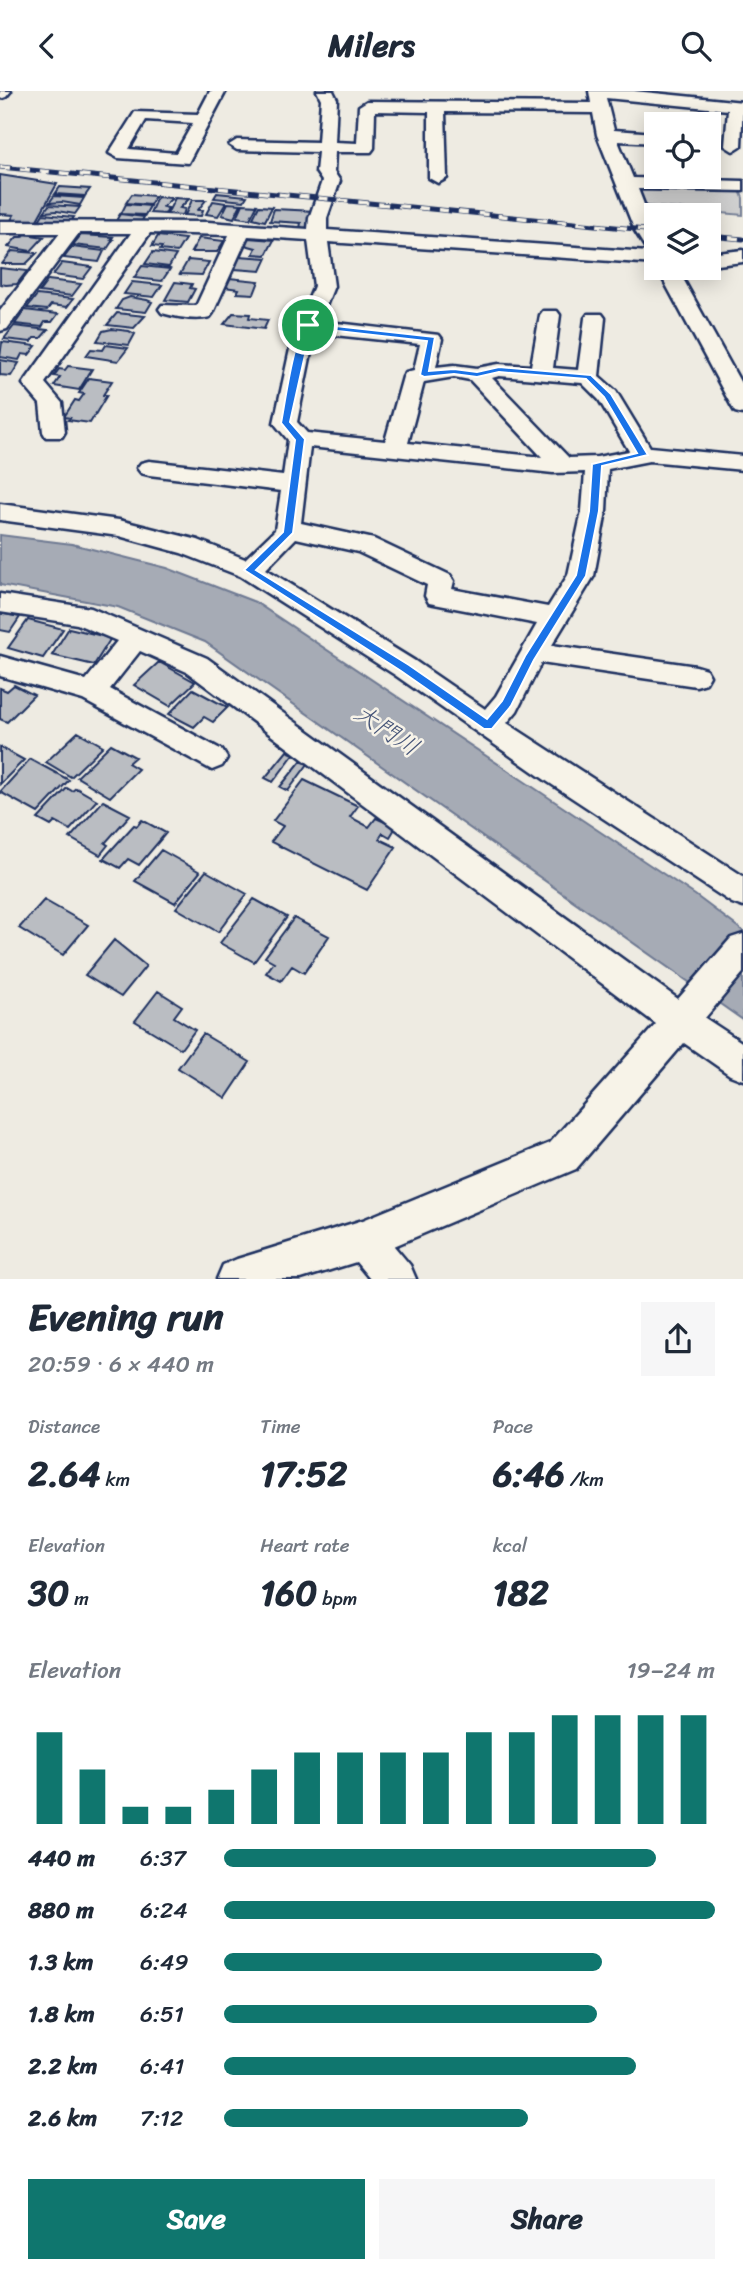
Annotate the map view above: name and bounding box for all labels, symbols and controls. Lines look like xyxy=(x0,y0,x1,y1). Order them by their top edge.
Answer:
text: Milers xyxy=(328,17,415,74)
icon: back xyxy=(28,27,66,65)
icon: search xyxy=(677,27,715,65)
map controls xyxy=(644,112,721,280)
button: locate xyxy=(644,112,721,189)
button: layers xyxy=(644,203,721,280)
pin xyxy=(278,295,338,355)
icon: arrive xyxy=(289,306,327,344)
water label: 大門川 xyxy=(345,692,429,768)
text: Evening run xyxy=(28,1284,224,1351)
button: share xyxy=(641,1302,715,1376)
text: 20:59 · 6 × 440 m xyxy=(28,1344,214,1385)
text: Distance xyxy=(28,1410,100,1443)
text: Time xyxy=(260,1410,301,1443)
text: Pace xyxy=(493,1410,533,1443)
text: 2.64 xyxy=(28,1443,101,1505)
text: 17:52 xyxy=(260,1443,347,1505)
text: 6:46 xyxy=(493,1443,565,1505)
text: km xyxy=(101,1463,130,1496)
text: /km xyxy=(565,1463,604,1496)
text: Elevation xyxy=(28,1529,105,1562)
text: Heart rate xyxy=(260,1529,350,1562)
text: kcal xyxy=(493,1529,527,1562)
text: 30 xyxy=(28,1562,69,1624)
text: 160 xyxy=(260,1562,317,1624)
text: 182 xyxy=(493,1562,549,1624)
text: m xyxy=(69,1582,89,1615)
text: bpm xyxy=(317,1582,357,1615)
text: Elevation xyxy=(28,1650,121,1691)
text: 19–24 m xyxy=(627,1650,715,1691)
text: 440 m xyxy=(28,1838,95,1879)
text: 6:37 xyxy=(140,1838,186,1879)
text: 880 m xyxy=(28,1890,94,1931)
text: 6:24 xyxy=(140,1890,188,1931)
text: 1.3 km xyxy=(28,1942,93,1983)
text: 6:49 xyxy=(140,1942,189,1983)
text: 1.8 km xyxy=(28,1994,95,2035)
text: 6:51 xyxy=(140,1994,184,2035)
text: 2.2 km xyxy=(28,2046,97,2087)
text: 6:41 xyxy=(140,2046,184,2087)
text: 2.6 km xyxy=(28,2098,97,2139)
text: 7:12 xyxy=(140,2098,183,2139)
button: Save xyxy=(28,2179,365,2259)
button: Share xyxy=(379,2179,715,2259)

